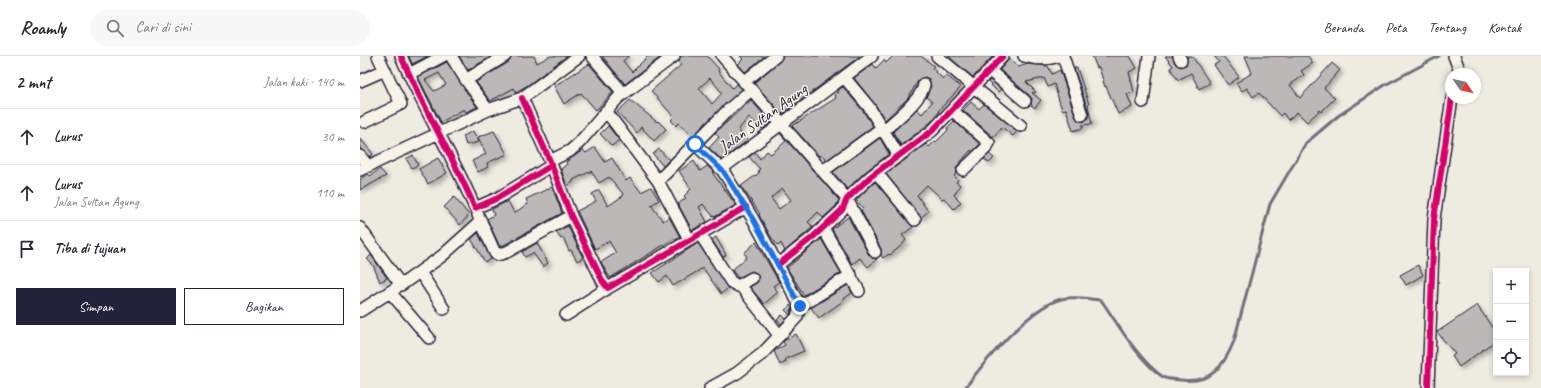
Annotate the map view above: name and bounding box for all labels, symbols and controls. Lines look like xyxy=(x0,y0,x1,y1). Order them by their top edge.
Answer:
search box xyxy=(90,10,370,46)
text: Roamly xyxy=(20,16,66,40)
icon: search xyxy=(104,17,126,39)
text: Cari di sini xyxy=(136,18,191,37)
text: Beranda xyxy=(1324,19,1364,36)
text: Peta xyxy=(1386,19,1407,36)
text: Tentang xyxy=(1429,19,1466,36)
text: Kontak xyxy=(1488,19,1521,36)
north arrow xyxy=(1445,68,1481,104)
text: 2 mnt xyxy=(16,72,51,93)
text: Jalan kaki · 140 m xyxy=(264,74,344,90)
street label: Jalan Sultan Agung xyxy=(714,79,812,157)
icon: ahead xyxy=(16,126,38,148)
text: Lurus xyxy=(54,127,82,146)
text: 30 m xyxy=(322,129,344,145)
route start xyxy=(686,135,704,153)
text: Lurus xyxy=(54,175,82,194)
icon: ahead xyxy=(16,182,38,204)
text: 110 m xyxy=(316,185,344,201)
text: Jalan Sultan Agung xyxy=(54,194,139,210)
icon: arrive xyxy=(16,238,38,260)
text: Tiba di tujuan xyxy=(54,239,125,258)
map controls xyxy=(1493,268,1529,376)
button: + xyxy=(1493,268,1529,304)
button: Simpan xyxy=(16,288,176,325)
button: Bagikan xyxy=(184,288,344,325)
route end xyxy=(791,297,809,315)
button: − xyxy=(1493,304,1529,340)
button: locate xyxy=(1493,340,1529,376)

